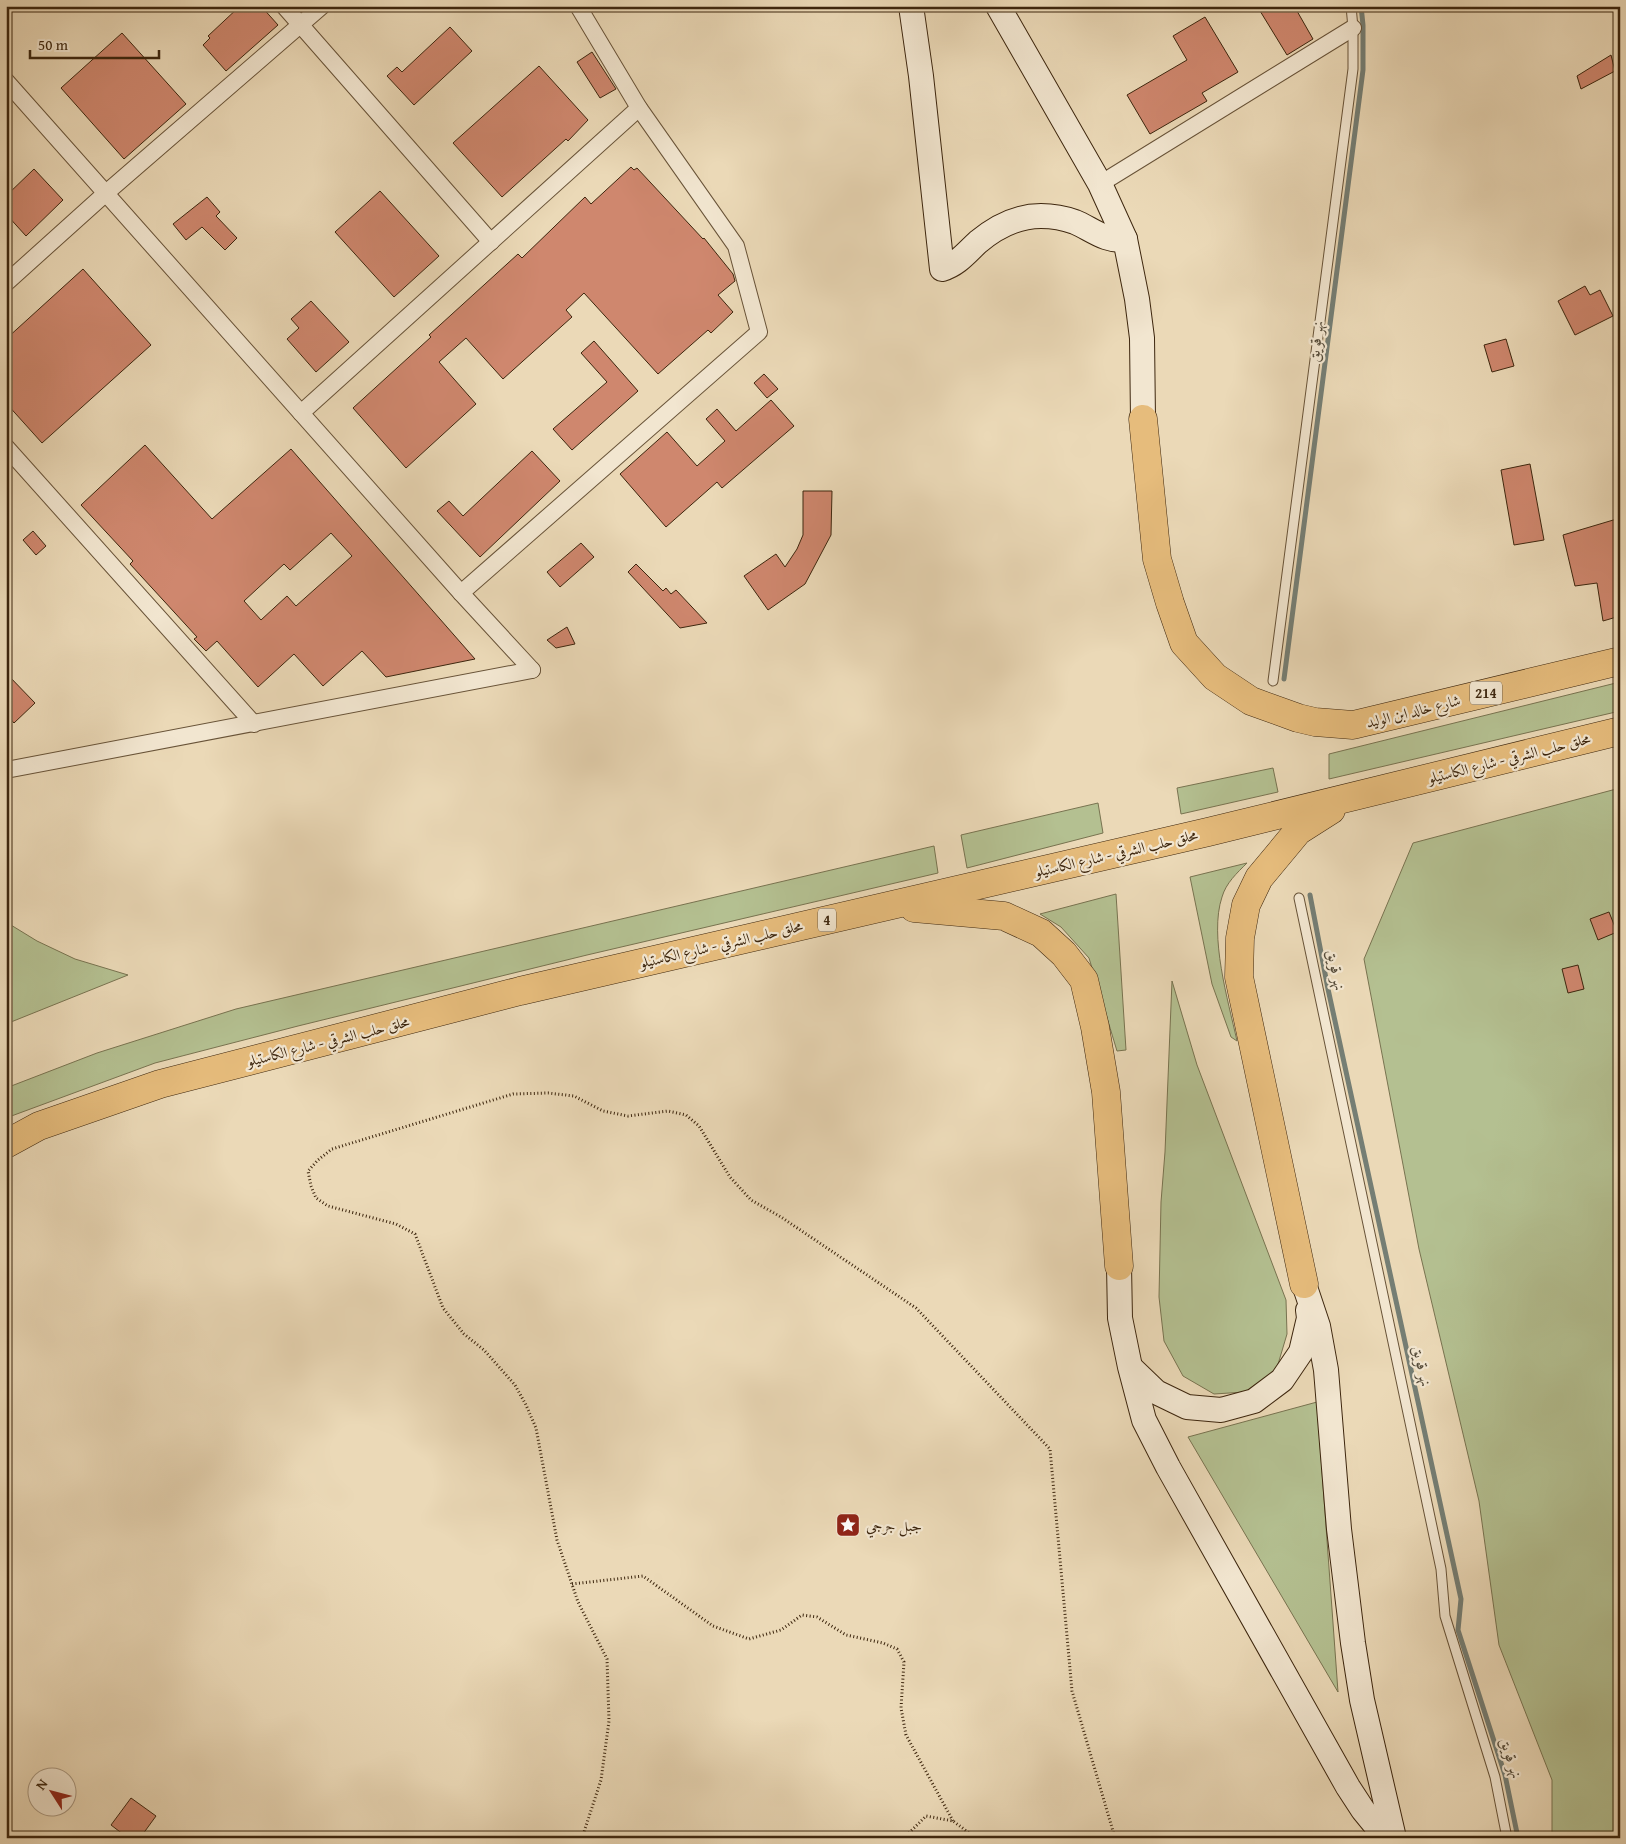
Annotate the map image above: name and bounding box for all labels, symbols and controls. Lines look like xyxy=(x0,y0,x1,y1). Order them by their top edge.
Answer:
scale bar xyxy=(30,28,159,60)
text: 50 m xyxy=(38,34,69,55)
water label: نهر قويق xyxy=(1301,319,1329,363)
road number: 214 xyxy=(1470,681,1502,704)
street label: شارع خالد ابن الوليد xyxy=(1364,689,1463,736)
street label: محلق حلب الشرقي - شارع الكاستيلو xyxy=(1424,728,1593,792)
street label: محلق حلب الشرقي - شارع الكاستيلو xyxy=(1030,824,1200,885)
road number: 4 xyxy=(818,908,836,932)
street label: محلق حلب الشرقي - شارع الكاستيلو xyxy=(635,915,805,976)
water label: نهر قويق xyxy=(1321,947,1353,993)
street label: محلق حلب الشرقي - شارع الكاستيلو xyxy=(243,1011,412,1075)
water label: نهر قويق xyxy=(1407,1343,1439,1389)
place icon: جبل جرجي xyxy=(835,1512,861,1538)
place label: جبل جرجي xyxy=(866,1515,922,1538)
water label: نهر قويق xyxy=(1494,1734,1530,1782)
north arrow xyxy=(28,1766,78,1816)
text: N xyxy=(31,1774,53,1794)

